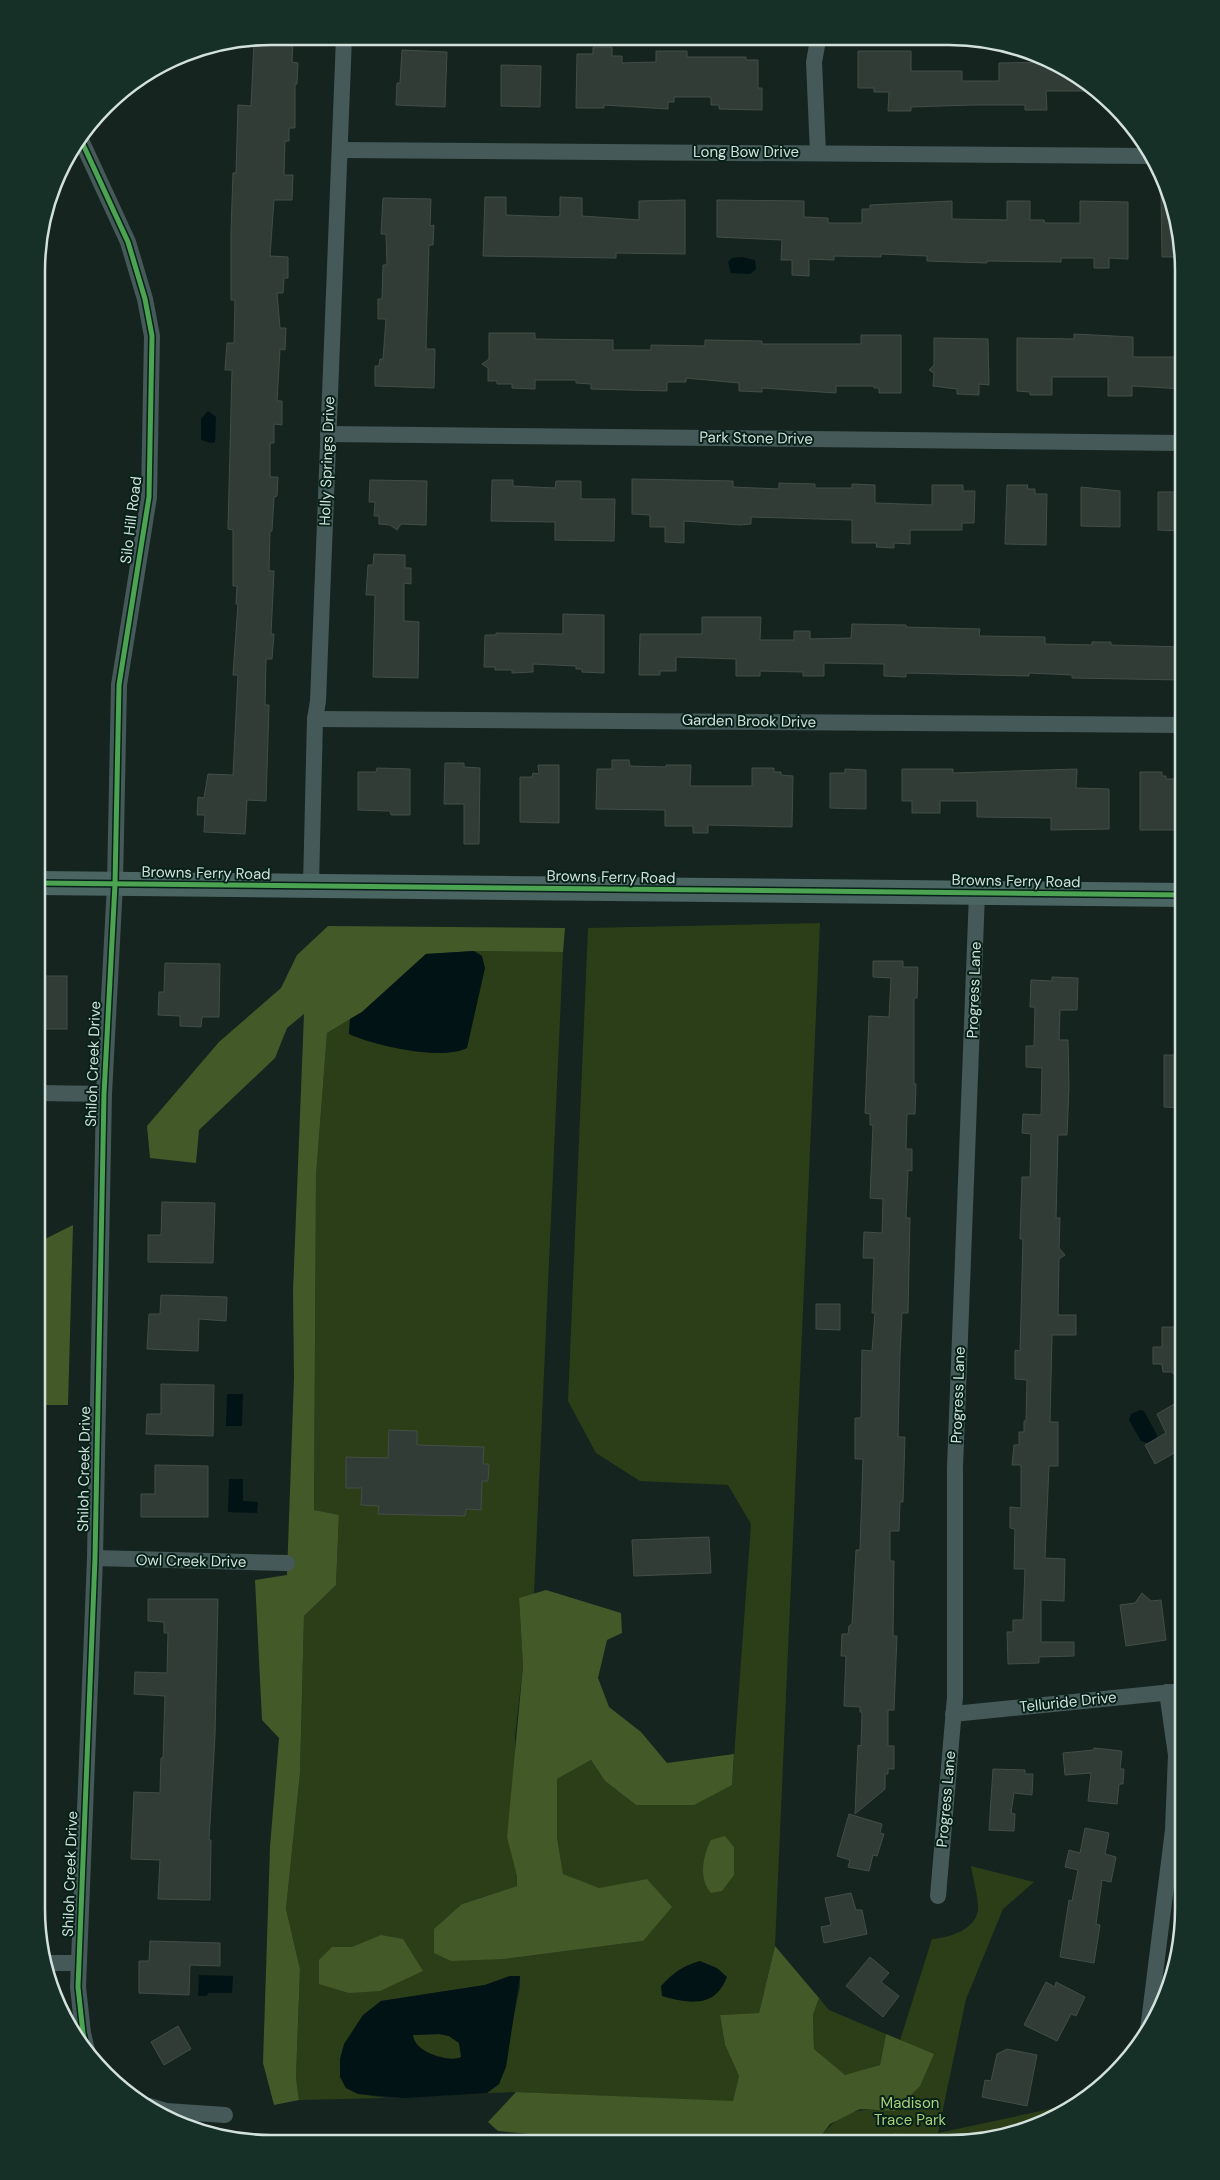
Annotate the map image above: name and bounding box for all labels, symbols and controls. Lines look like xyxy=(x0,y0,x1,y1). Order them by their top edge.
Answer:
street label: Long Bow Drive xyxy=(693,142,799,162)
street label: Holly Springs Drive xyxy=(315,396,339,526)
street label: Park Stone Drive xyxy=(699,427,813,449)
street label: Silo Hill Road xyxy=(116,475,146,565)
street label: Garden Brook Drive xyxy=(682,710,816,732)
street label: Browns Ferry Road xyxy=(141,862,271,884)
street label: Browns Ferry Road xyxy=(546,866,676,888)
street label: Browns Ferry Road xyxy=(951,870,1081,892)
street label: Progress Lane xyxy=(962,941,986,1039)
street label: Shiloh Creek Drive xyxy=(81,1001,105,1127)
street label: Progress Lane xyxy=(946,1346,970,1444)
street label: Shiloh Creek Drive xyxy=(73,1406,95,1532)
street label: Owl Creek Drive xyxy=(136,1550,246,1572)
street label: Telluride Drive xyxy=(1018,1687,1118,1717)
street label: Progress Lane xyxy=(932,1750,960,1848)
street label: Shiloh Creek Drive xyxy=(58,1811,82,1937)
park label: Madison Trace Park xyxy=(874,2093,946,2130)

